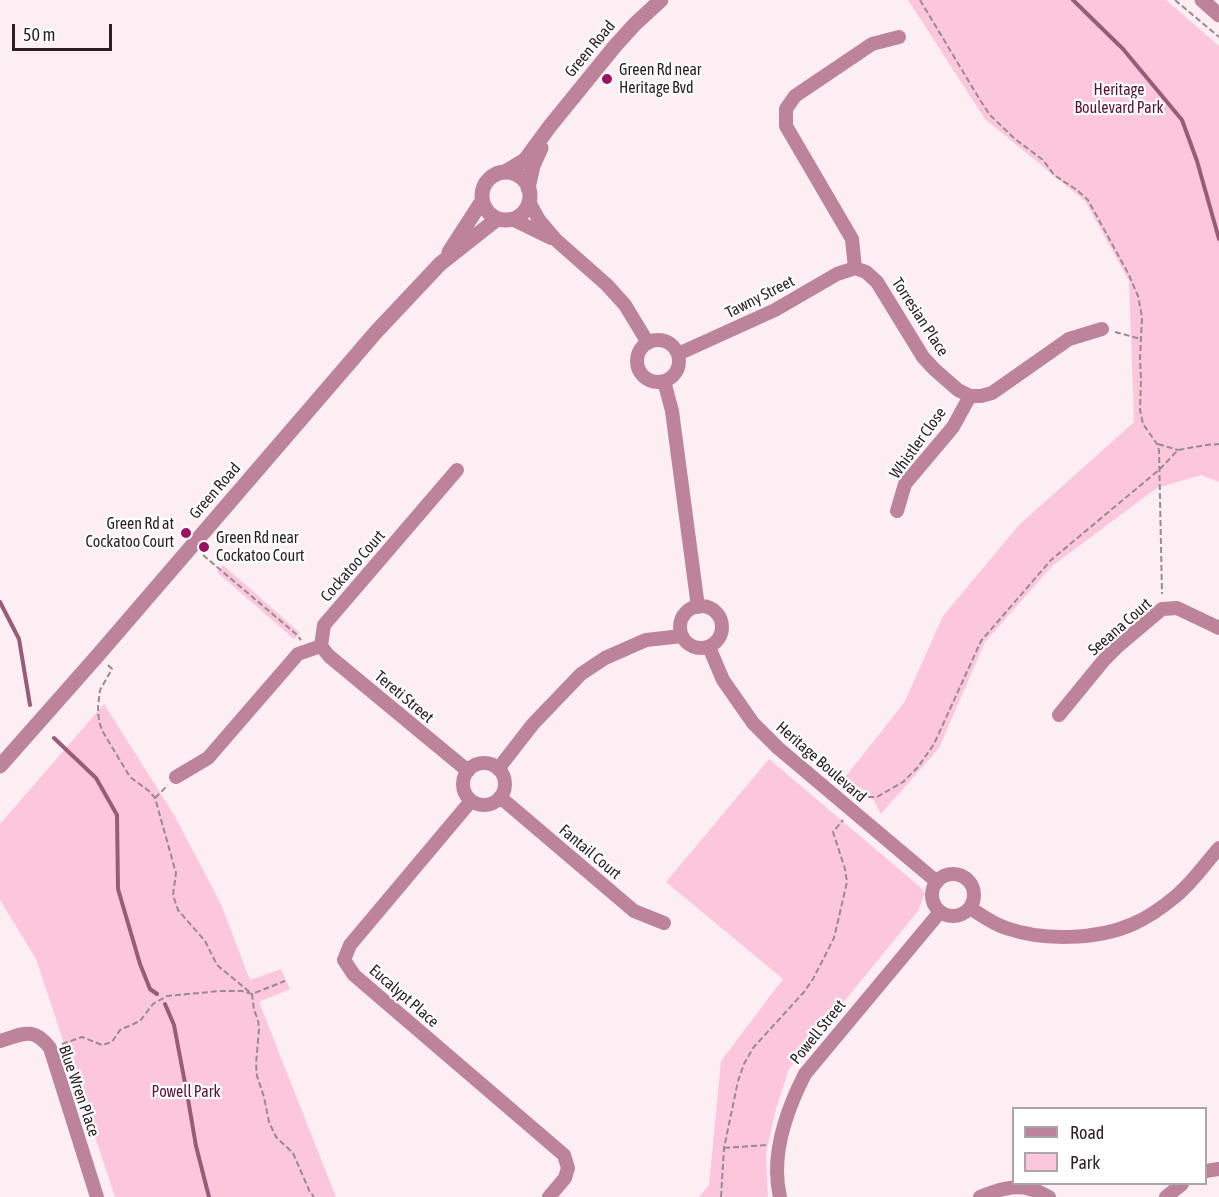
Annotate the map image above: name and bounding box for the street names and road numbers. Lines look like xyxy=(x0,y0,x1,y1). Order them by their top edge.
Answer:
street label: Green Road xyxy=(561,17,619,81)
street label: Tawny Street xyxy=(722,272,798,322)
street label: Torresian Place xyxy=(888,274,952,360)
street label: Whistler Close xyxy=(886,404,950,482)
street label: Green Road xyxy=(185,459,245,523)
street label: Cockatoo Court xyxy=(317,526,389,606)
street label: Seeana Court xyxy=(1084,594,1156,660)
street label: Tereti Street xyxy=(371,667,437,727)
street label: Heritage Boulevard xyxy=(772,718,870,806)
street label: Fantail Court xyxy=(555,821,625,883)
street label: Eucalypt Place xyxy=(365,961,443,1031)
street label: Powell Street xyxy=(786,996,850,1068)
street label: Blue Wren Place xyxy=(54,1043,104,1139)

